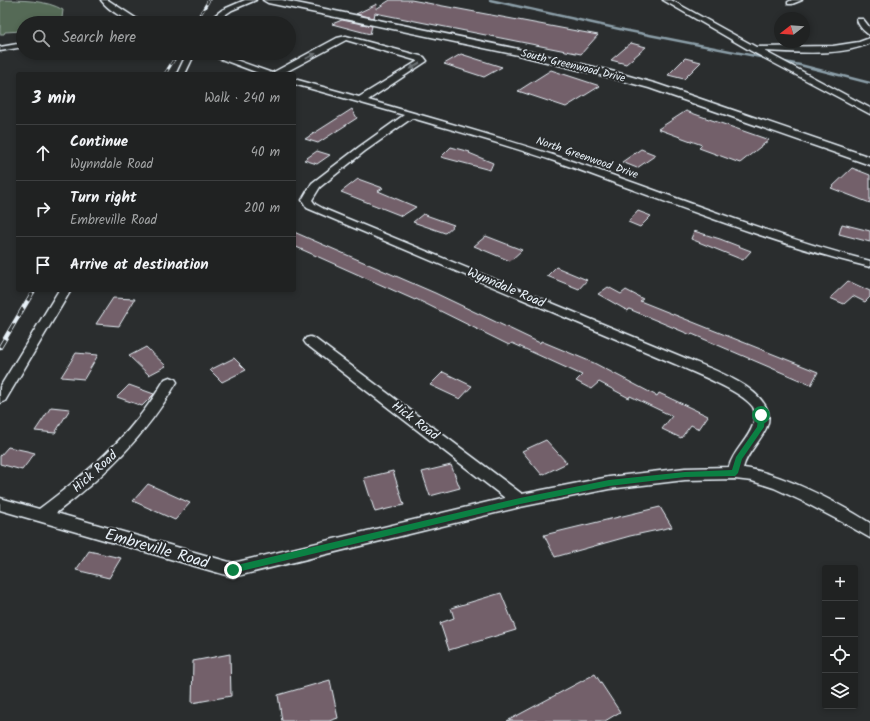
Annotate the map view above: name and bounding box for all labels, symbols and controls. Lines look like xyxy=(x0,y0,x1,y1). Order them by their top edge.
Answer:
north arrow xyxy=(774,12,810,48)
search box xyxy=(16,16,296,60)
text: Search here xyxy=(62,26,136,50)
icon: search xyxy=(30,27,52,49)
street label: South Greenwood Drive xyxy=(519,44,627,88)
one-way arrow xyxy=(305,52,316,59)
one-way arrow xyxy=(410,62,420,70)
text: 3 min xyxy=(32,85,76,112)
text: Walk · 240 m xyxy=(204,88,280,109)
text: Continue xyxy=(70,130,128,154)
street label: North Greenwood Drive xyxy=(533,132,641,184)
icon: ahead xyxy=(32,142,54,164)
text: 40 m xyxy=(251,142,280,163)
text: Wynndale Road xyxy=(70,154,153,175)
text: Turn right xyxy=(70,186,137,210)
icon: right xyxy=(32,198,54,220)
text: 200 m xyxy=(244,198,280,219)
text: Embreville Road xyxy=(70,210,157,231)
text: Arrive at destination xyxy=(70,253,209,277)
icon: arrive xyxy=(32,254,54,276)
street label: Wynndale Road xyxy=(464,262,549,314)
street label: Hick Road xyxy=(387,396,444,446)
route start xyxy=(752,406,770,424)
street label: Hick Road xyxy=(68,445,123,498)
street label: Embreville Road xyxy=(102,522,213,576)
route end xyxy=(224,561,242,579)
map controls xyxy=(822,565,858,709)
button: + xyxy=(822,565,858,601)
button: − xyxy=(822,601,858,637)
button: locate xyxy=(822,637,858,673)
button: layers xyxy=(822,673,858,709)

